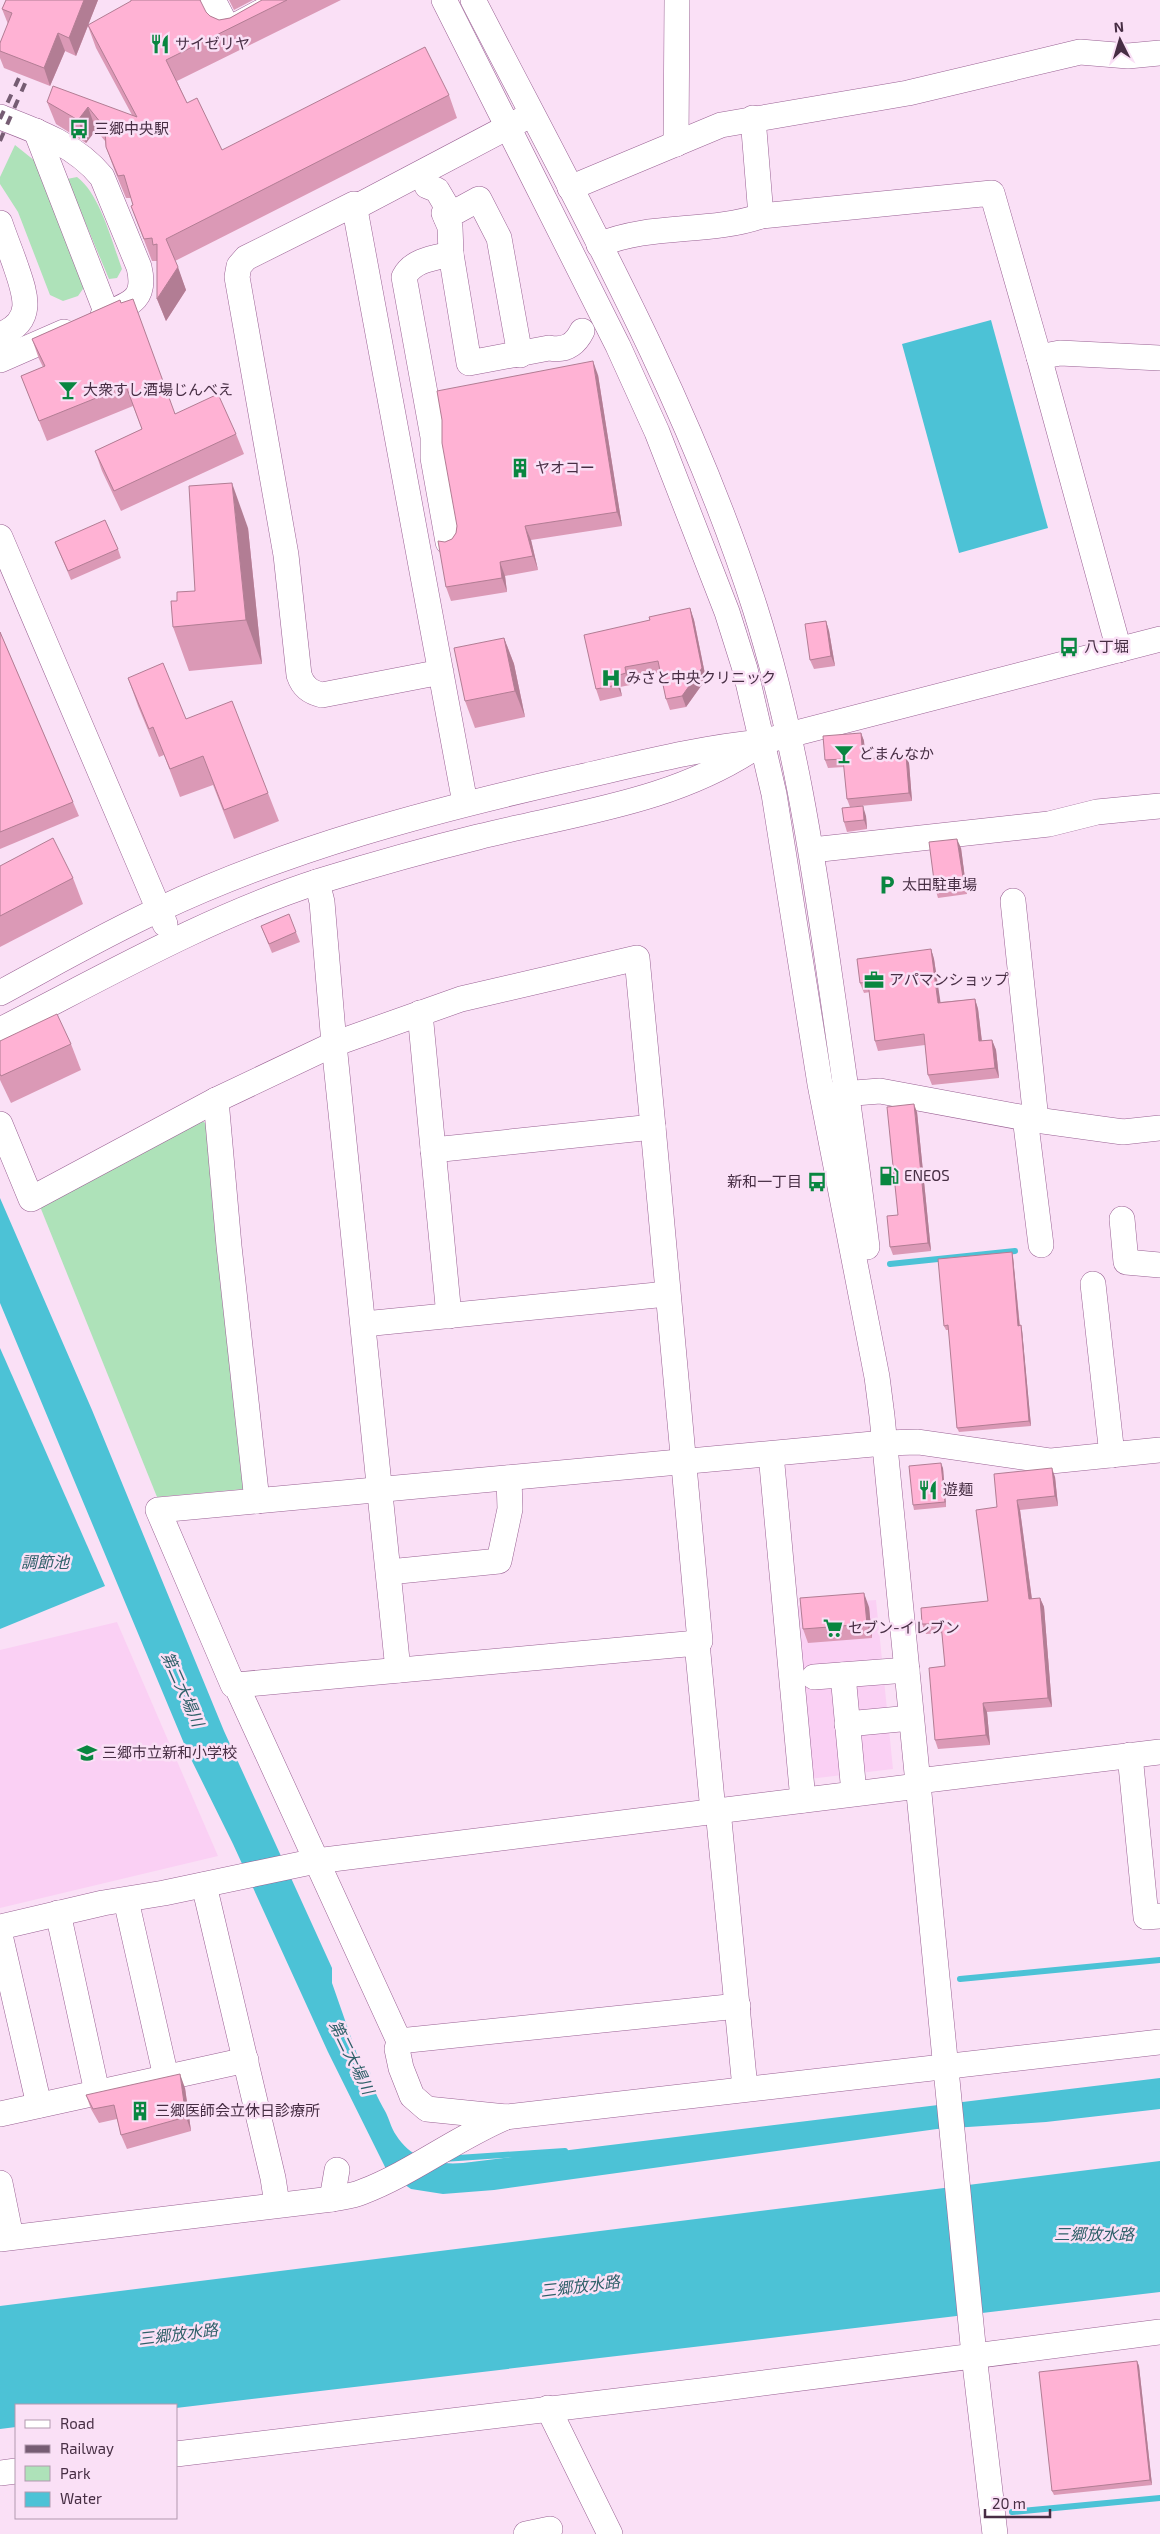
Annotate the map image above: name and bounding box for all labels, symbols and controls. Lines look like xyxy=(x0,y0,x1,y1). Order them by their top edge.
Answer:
north arrow xyxy=(1095,15,1145,65)
text: N xyxy=(1113,18,1125,35)
restaurant icon: サイゼリヤ xyxy=(149,33,171,55)
place label: サイゼリヤ xyxy=(175,34,250,52)
bus stop icon: 三郷中央駅 xyxy=(68,118,90,140)
place label: 三郷中央駅 xyxy=(94,119,169,137)
bar icon: 大衆すし酒場じんべえ xyxy=(57,379,79,401)
place label: 大衆すし酒場じんべえ xyxy=(83,380,233,398)
building icon: ヤオコー xyxy=(509,457,531,479)
place label: ヤオコー xyxy=(535,458,595,476)
bus stop icon: 八丁堀 xyxy=(1058,636,1080,658)
place label: 八丁堀 xyxy=(1084,637,1129,655)
hospital icon: みさと中央クリニック xyxy=(600,667,622,689)
place label: みさと中央クリニック xyxy=(626,668,776,686)
bar icon: どまんなか xyxy=(833,743,855,765)
place label: どまんなか xyxy=(859,744,934,762)
parking icon: 太田駐車場 xyxy=(876,874,898,896)
place label: 太田駐車場 xyxy=(902,875,977,893)
office icon: アパマンショップ xyxy=(863,969,885,991)
place label: アパマンショップ xyxy=(889,970,1009,988)
fuel station icon: ENEOS xyxy=(878,1165,900,1187)
place label: ENEOS xyxy=(904,1166,950,1184)
bus stop icon: 新和一丁目 xyxy=(806,1171,828,1193)
place label: 新和一丁目 xyxy=(727,1172,802,1190)
restaurant icon: 遊麺 xyxy=(917,1479,939,1501)
place label: 遊麺 xyxy=(943,1480,973,1498)
water label: 調節池 xyxy=(21,1552,71,1571)
supermarket icon: セブン-イレブン xyxy=(822,1617,844,1639)
place label: セブン-イレブン xyxy=(848,1618,960,1636)
water label: 第二大場川 xyxy=(159,1648,209,1731)
school or university icon: 三郷市立新和小学校 xyxy=(76,1742,98,1764)
place label: 三郷市立新和小学校 xyxy=(102,1743,237,1761)
water label: 第二大場川 xyxy=(326,2017,379,2099)
building icon: 三郷医師会立休日診療所 xyxy=(129,2100,151,2122)
place label: 三郷医師会立休日診療所 xyxy=(155,2101,320,2119)
water label: 三郷放水路 xyxy=(1054,2224,1136,2243)
water label: 三郷放水路 xyxy=(539,2271,623,2300)
water label: 三郷放水路 xyxy=(137,2319,221,2348)
legend xyxy=(15,2404,178,2519)
text: Road xyxy=(60,2414,95,2432)
text: Railway xyxy=(60,2439,114,2457)
text: Park xyxy=(60,2464,91,2482)
scale bar xyxy=(985,2486,1050,2518)
text: Water xyxy=(60,2489,102,2507)
text: 20 m xyxy=(992,2494,1026,2512)

